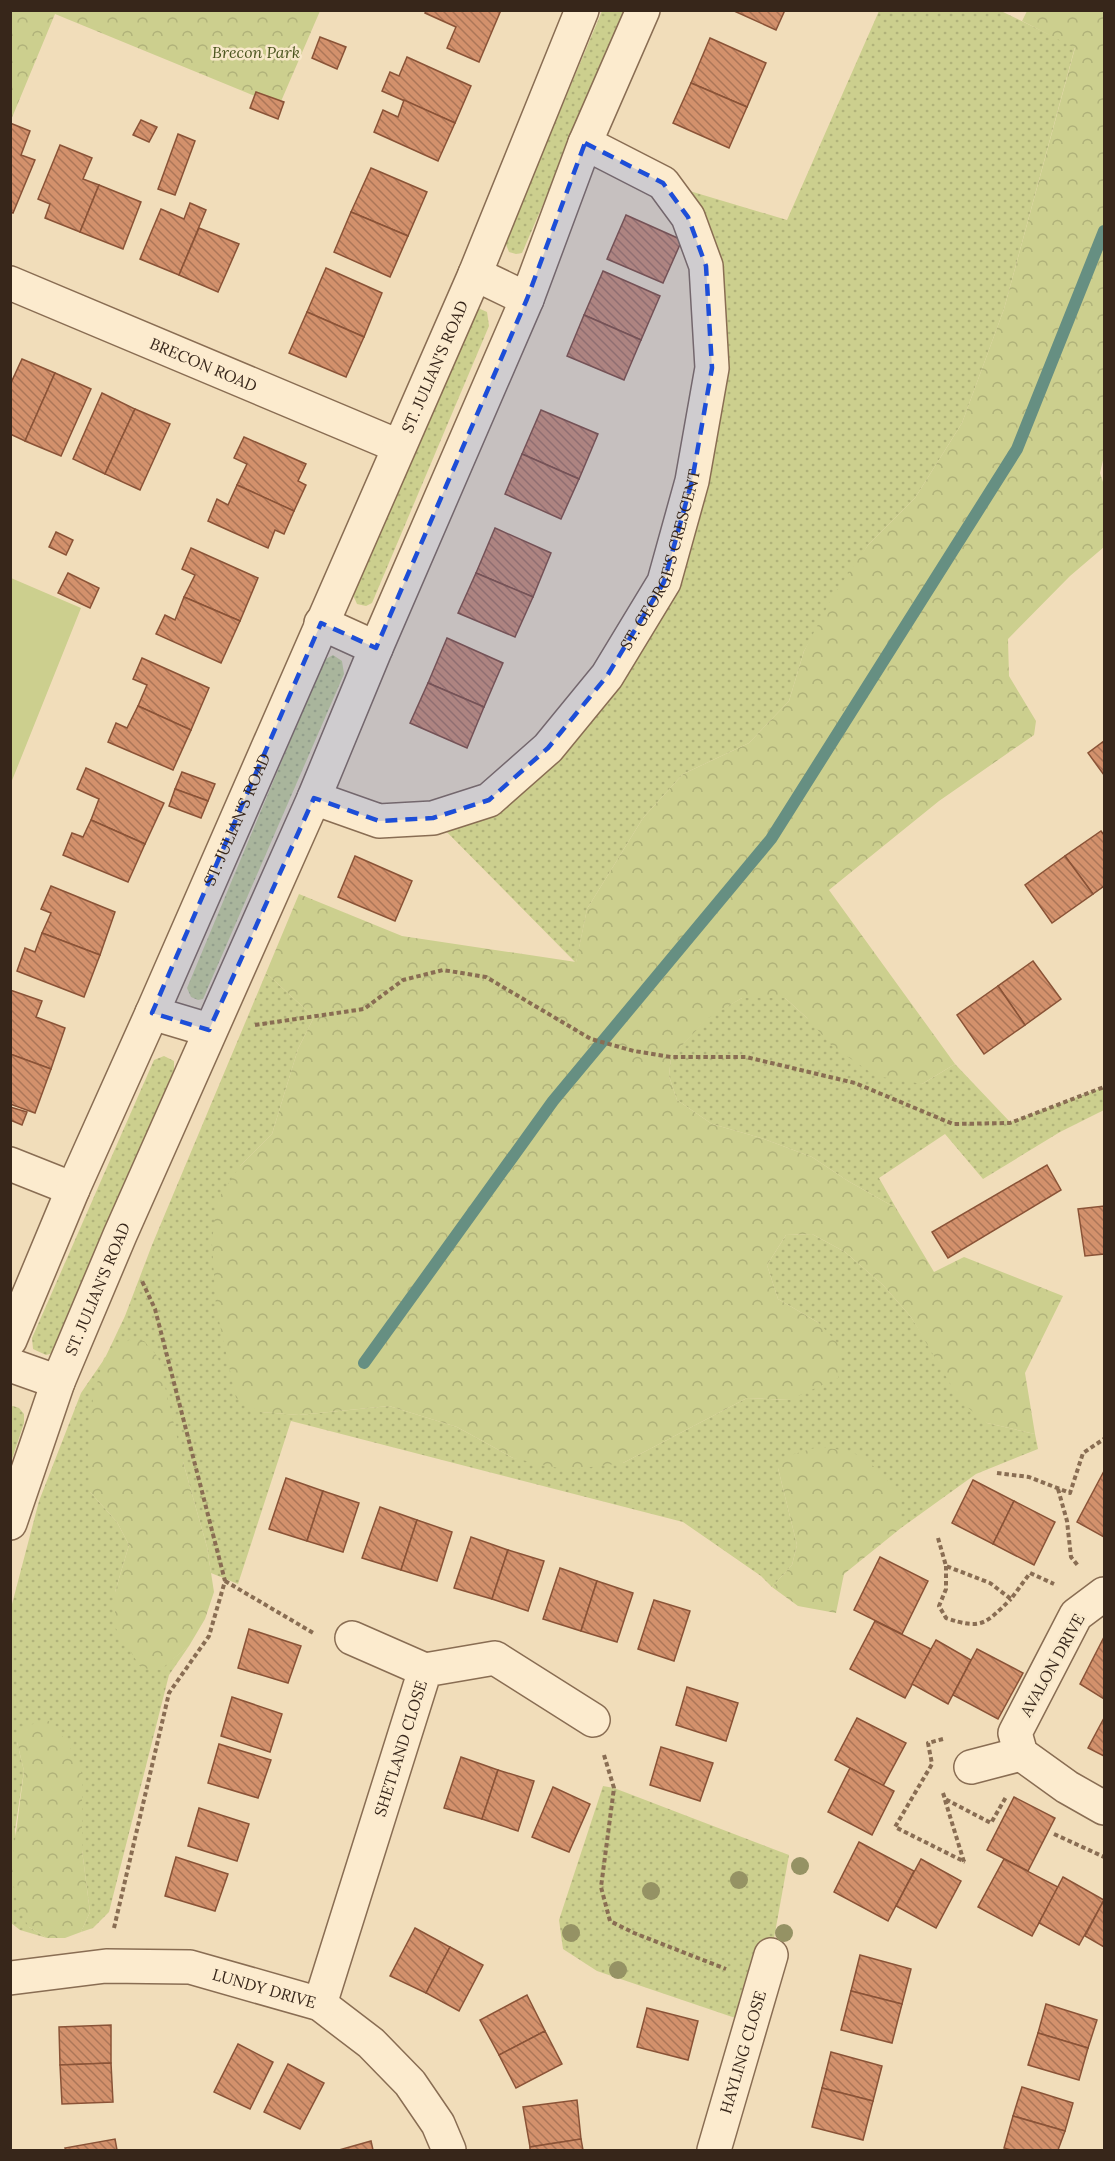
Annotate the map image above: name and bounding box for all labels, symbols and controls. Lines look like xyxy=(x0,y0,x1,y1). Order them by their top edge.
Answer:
park label: Brecon Park xyxy=(212,42,300,62)
street label: ST. JULIAN'S ROAD xyxy=(397,297,472,436)
street label: BRECON ROAD xyxy=(147,333,260,396)
street label: ST. GEORGE'S CRESCENT xyxy=(615,468,704,654)
street label: ST. JULIAN'S ROAD xyxy=(199,750,274,889)
street label: ST. JULIAN'S ROAD xyxy=(60,1219,134,1359)
street label: AVALON DRIVE xyxy=(1015,1610,1089,1721)
street label: SHETLAND CLOSE xyxy=(370,1678,431,1819)
street label: LUNDY DRIVE xyxy=(210,1964,319,2012)
street label: HAYLING CLOSE xyxy=(715,1988,770,2116)

